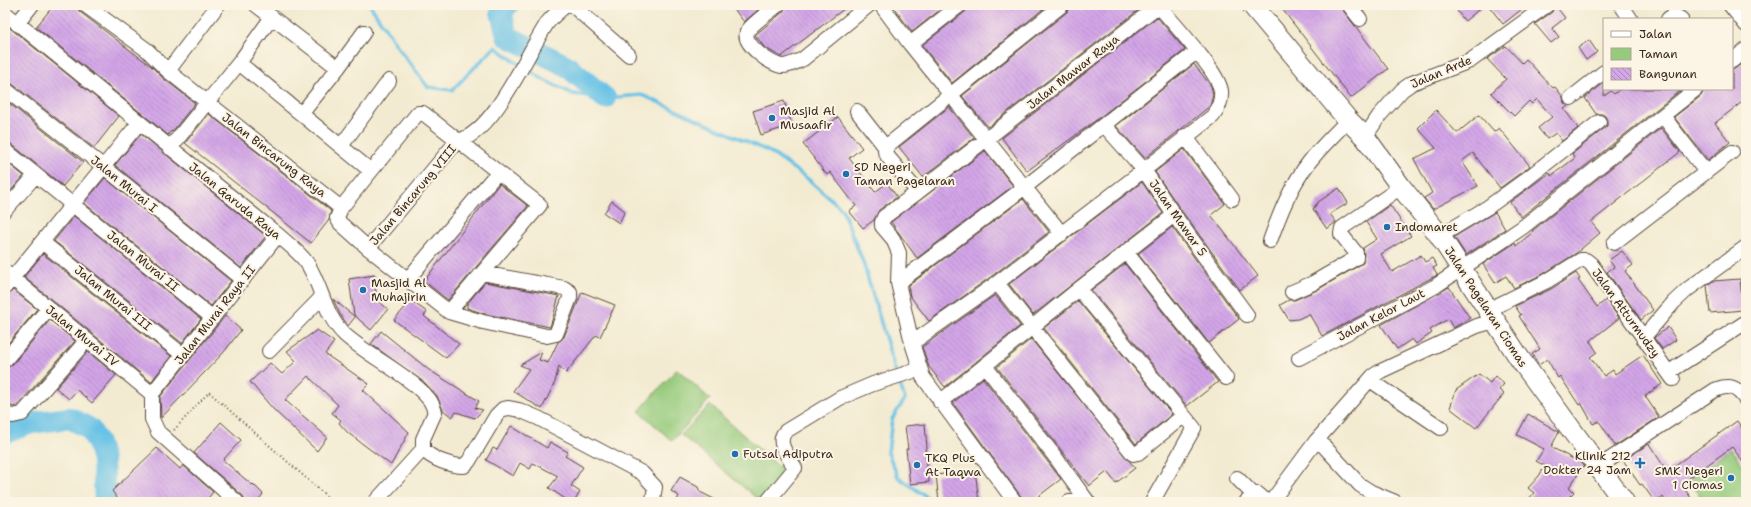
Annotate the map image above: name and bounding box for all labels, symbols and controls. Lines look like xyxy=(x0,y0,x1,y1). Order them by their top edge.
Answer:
legend xyxy=(1603,18,1733,90)
text: Jalan xyxy=(1639,26,1672,42)
street label: Jalan Mawar Raya xyxy=(1024,31,1123,113)
text: Taman xyxy=(1639,46,1678,62)
street label: Jalan Arde xyxy=(1408,52,1474,92)
text: Bangunan xyxy=(1639,66,1697,82)
place label: Masjid Al Musaafir xyxy=(780,103,835,133)
street label: Jalan Bincarung Raya xyxy=(219,109,330,201)
marker: Masjid Al Musaafir xyxy=(767,113,777,123)
street label: Jalan Bincarung VIII xyxy=(366,141,460,249)
street label: Jalan Murai I xyxy=(87,152,161,216)
street label: Jalan Garuda Raya xyxy=(186,159,285,244)
place label: SD Negeri Taman Pagelaran xyxy=(854,159,955,189)
marker: SD Negeri Taman Pagelaran xyxy=(841,169,851,179)
street label: Jalan Mawar 5 xyxy=(1146,176,1210,260)
place label: Indomaret xyxy=(1395,219,1458,235)
marker: Indomaret xyxy=(1382,222,1392,232)
street label: Jalan Murai II xyxy=(104,227,183,295)
street label: Jalan Pagelaran Ciomas xyxy=(1441,244,1531,370)
street label: Jalan Murai III xyxy=(71,262,155,334)
street label: Jalan Murai Raya II xyxy=(171,262,259,368)
street label: Jalan Atturmudzy xyxy=(1588,265,1664,361)
place label: Masjid Al Muhajirin xyxy=(371,275,426,305)
marker: Masjid Al Muhajirin xyxy=(358,285,368,295)
street label: Jalan Kelor Laut xyxy=(1334,285,1428,345)
street label: Jalan Murai IV xyxy=(42,302,122,370)
place label: Futsal Adiputra xyxy=(743,446,834,462)
place label: Klinik 212 Dokter 24 Jam xyxy=(1543,448,1631,478)
marker: Futsal Adiputra xyxy=(730,449,740,459)
place label: TKQ Plus At Taqwa xyxy=(925,450,982,480)
marker: Klinik 212 Dokter 24 Jam xyxy=(1634,457,1646,469)
marker: TKQ Plus At Taqwa xyxy=(912,460,922,470)
place label: SMK Negeri 1 Ciomas xyxy=(1655,463,1723,493)
marker: SMK Negeri 1 Ciomas xyxy=(1726,473,1736,483)

